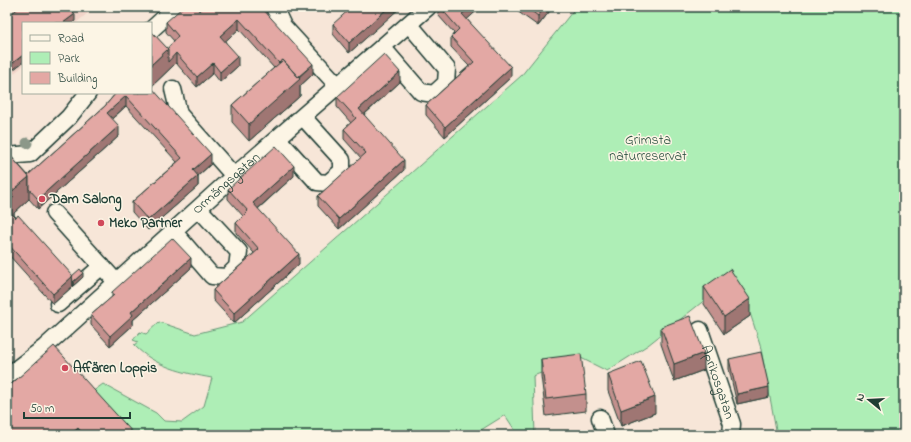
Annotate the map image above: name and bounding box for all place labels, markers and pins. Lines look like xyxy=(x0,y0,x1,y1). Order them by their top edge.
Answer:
place label: Dam Salong xyxy=(49,189,122,212)
marker: Dam Salong xyxy=(37,194,47,204)
place label: Meko Partner xyxy=(109,213,183,234)
marker: Meko Partner xyxy=(96,218,106,228)
place label: Affären Loppis xyxy=(73,358,157,379)
marker: Affären Loppis xyxy=(60,363,70,373)

